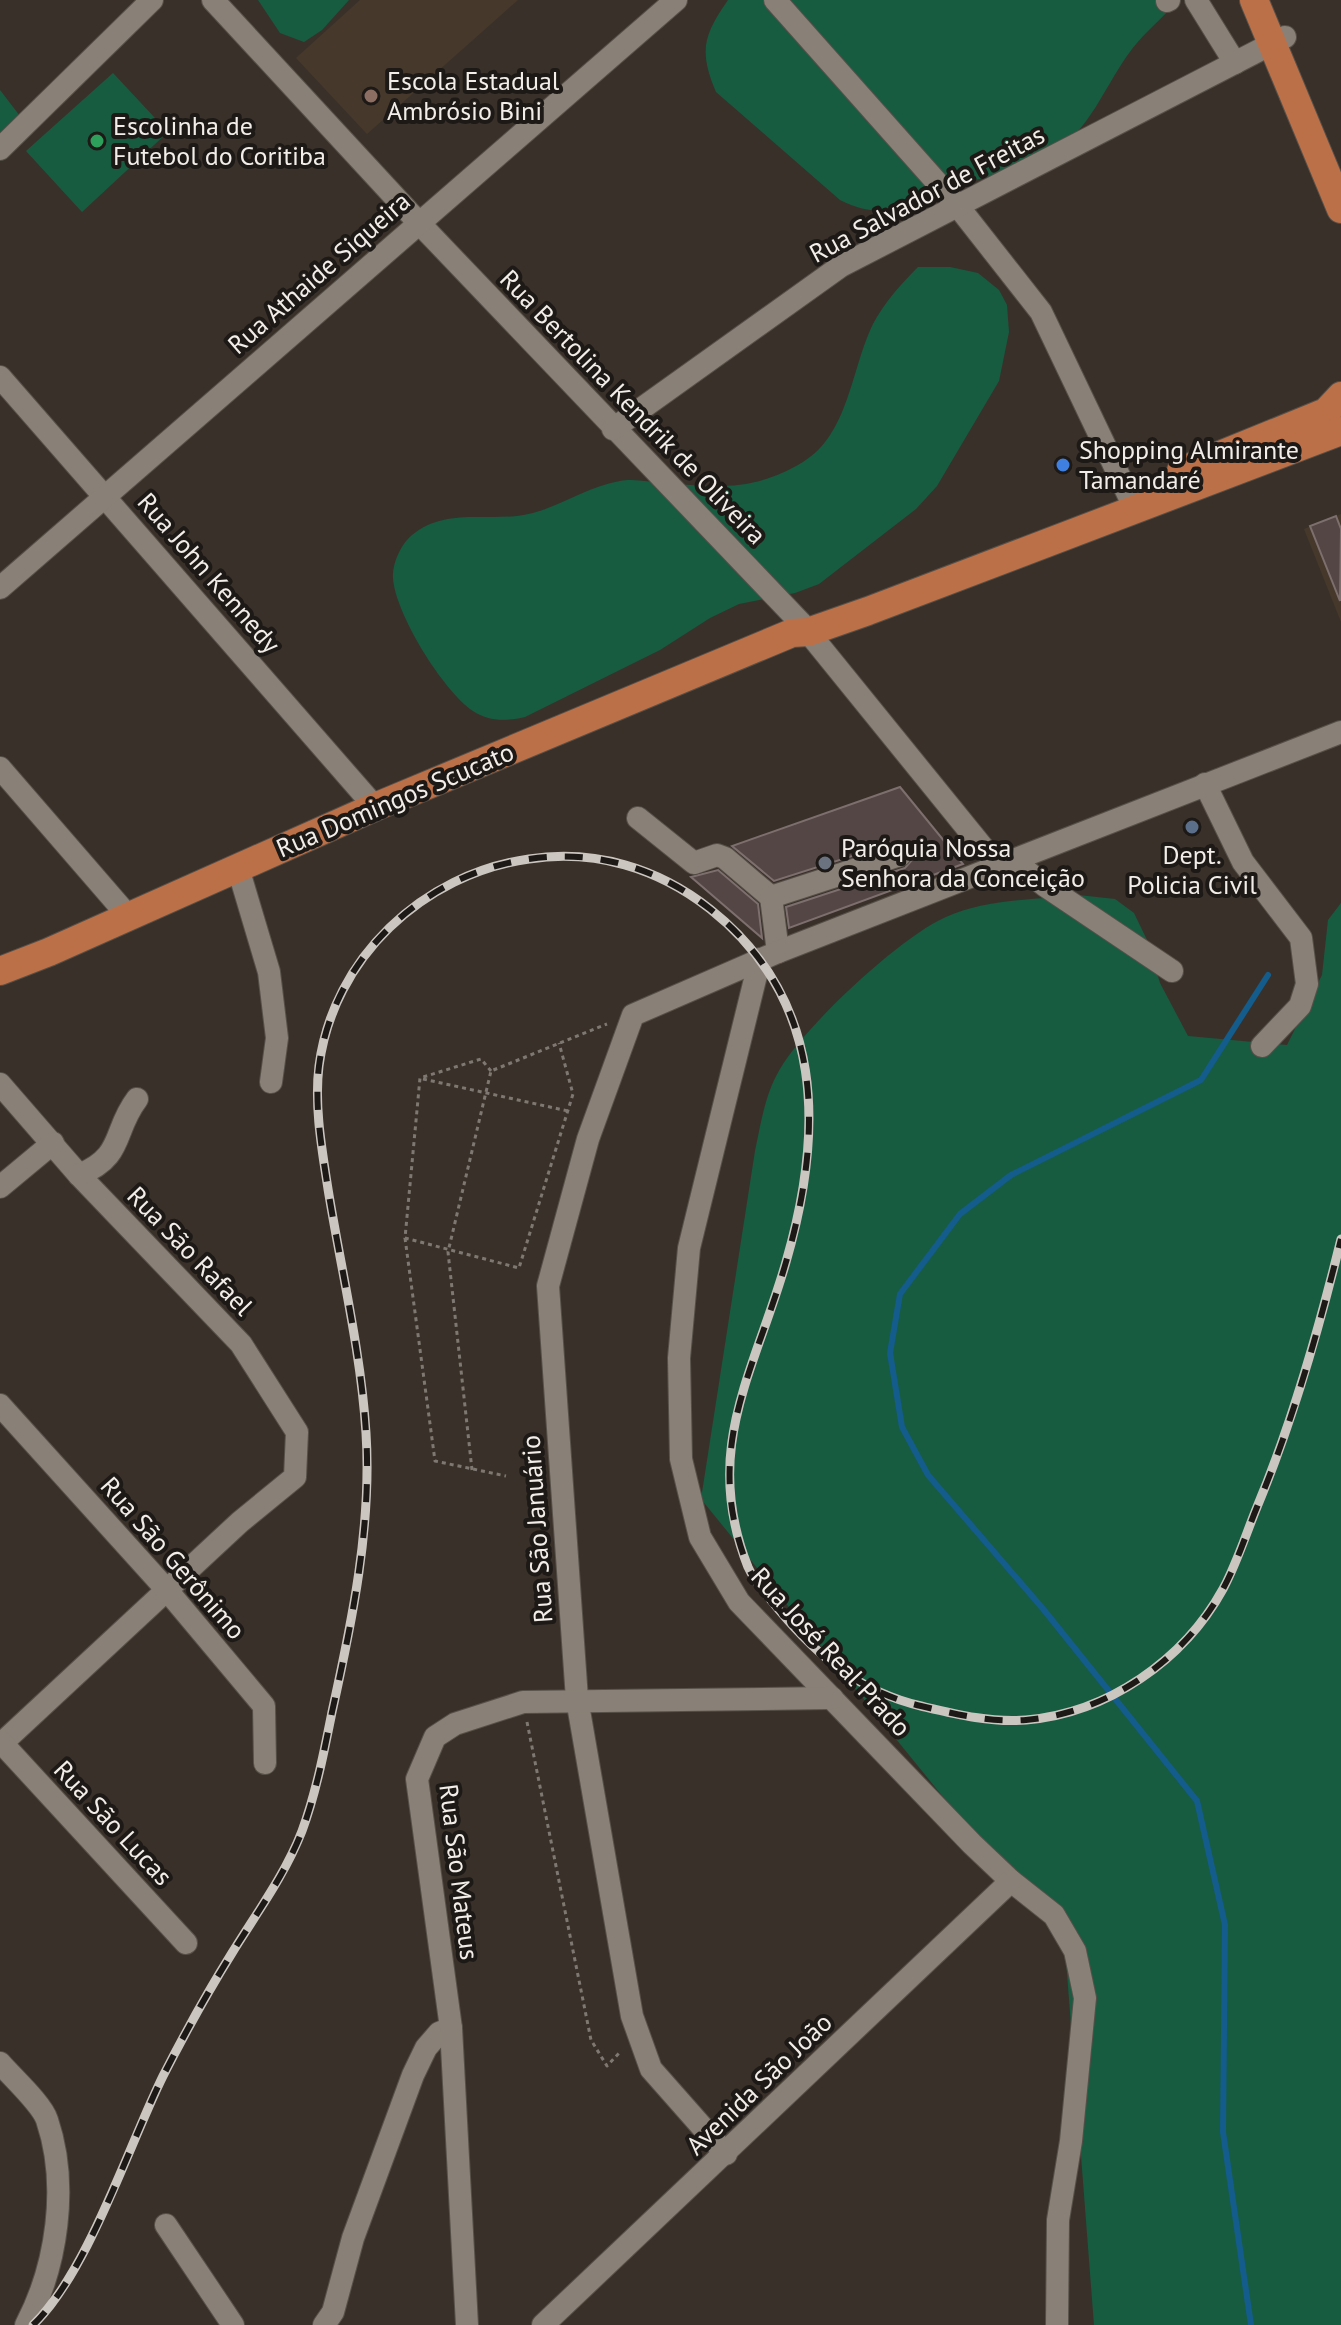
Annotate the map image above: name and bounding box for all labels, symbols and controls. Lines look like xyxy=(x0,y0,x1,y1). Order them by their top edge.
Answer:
place label: Escola Estadual Ambrósio Bini xyxy=(387,64,560,127)
marker: Escola Estadual Ambrósio Bini xyxy=(362,87,380,105)
place label: Escolinha de Futebol do Coritiba xyxy=(113,109,326,172)
street label: Rua Salvador de Freitas xyxy=(803,118,1050,270)
marker: Escolinha de Futebol do Coritiba xyxy=(88,132,106,150)
street label: Rua Athaide Siqueira xyxy=(221,184,417,361)
street label: Rua Bertolina Kendrik de Oliveira xyxy=(493,262,773,551)
place label: Shopping Almirante Tamandaré xyxy=(1079,433,1299,496)
marker: Shopping Almirante Tamandaré xyxy=(1054,456,1072,474)
street label: Rua John Kennedy xyxy=(131,486,288,660)
street label: Rua Domingos Scucato xyxy=(271,735,518,864)
marker: Dept. Policia Civil xyxy=(1183,818,1201,836)
place label: Paróquia Nossa Senhora da Conceição xyxy=(841,831,1085,894)
place label: Dept. Policia Civil xyxy=(1127,838,1257,901)
marker: Paróquia Nossa Senhora da Conceição xyxy=(816,854,834,872)
street label: Rua São Rafael xyxy=(121,1179,260,1322)
street label: Rua São Januário xyxy=(513,1434,560,1624)
street label: Rua São Gerônimo xyxy=(94,1470,253,1646)
street label: Rua José Real Prado xyxy=(744,1560,918,1743)
street label: Rua São Lucas xyxy=(47,1753,180,1892)
street label: Rua São Mateus xyxy=(432,1782,487,1962)
street label: Avenida São João xyxy=(679,2006,839,2162)

